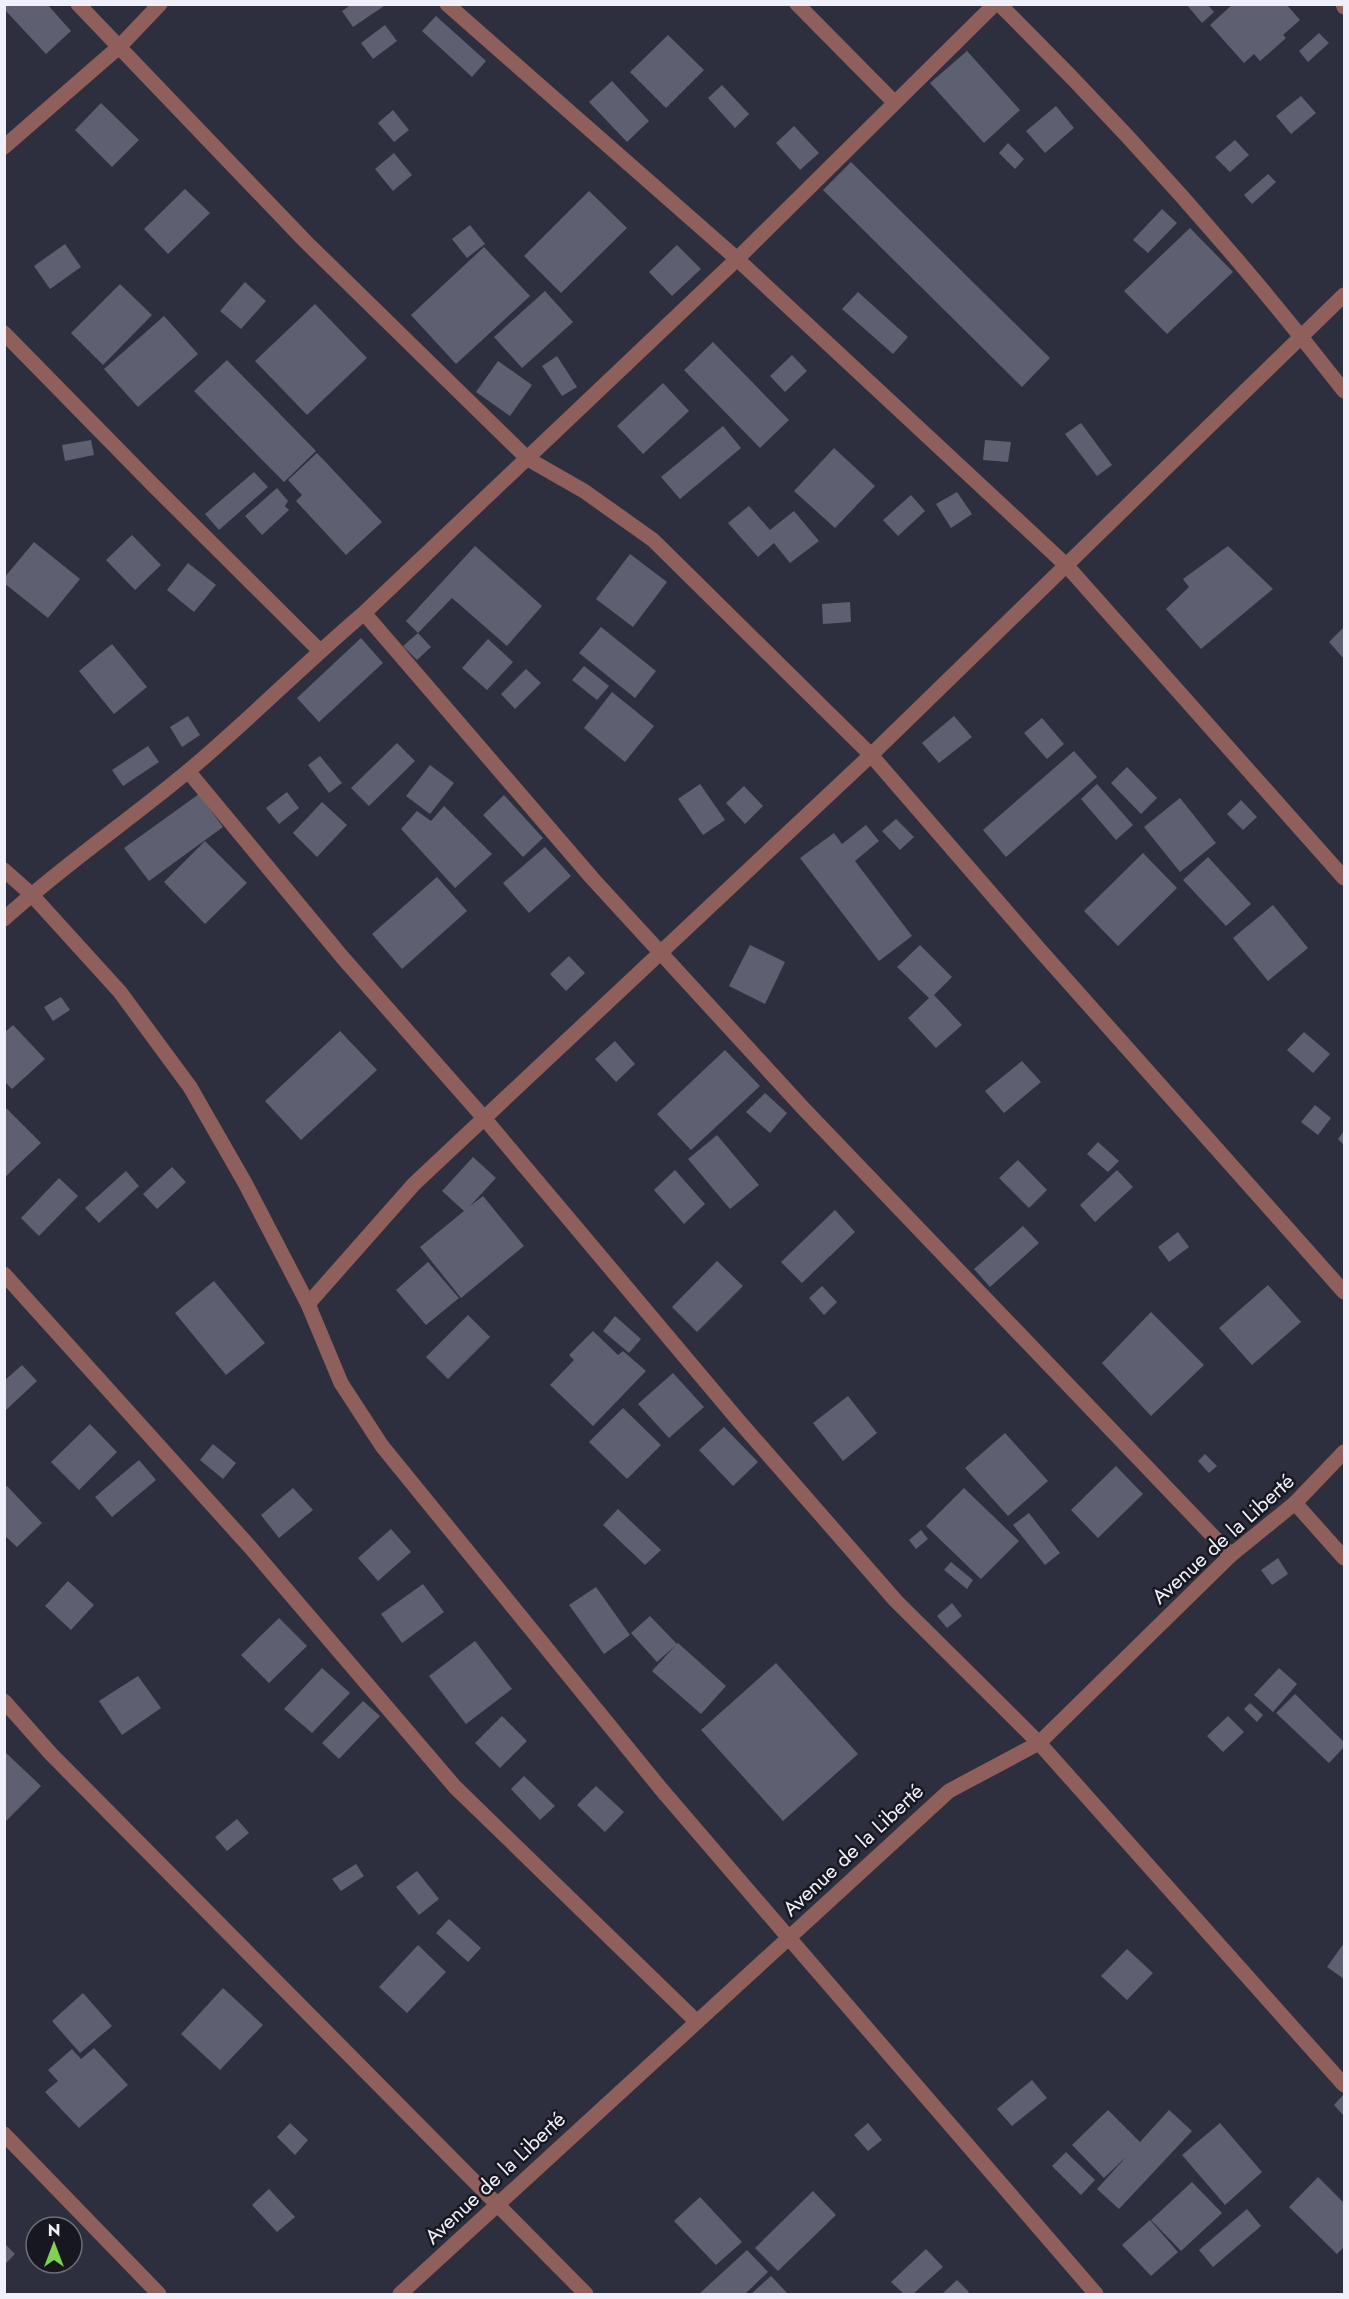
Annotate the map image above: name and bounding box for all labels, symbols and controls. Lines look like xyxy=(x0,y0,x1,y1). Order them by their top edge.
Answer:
street label: Avenue de la Liberté xyxy=(1145,1467,1301,1611)
street label: Avenue de la Liberté xyxy=(776,1777,930,1923)
street label: Avenue de la Liberté xyxy=(418,2105,572,2251)
north arrow xyxy=(24,2215,84,2275)
text: N xyxy=(48,2219,60,2242)

